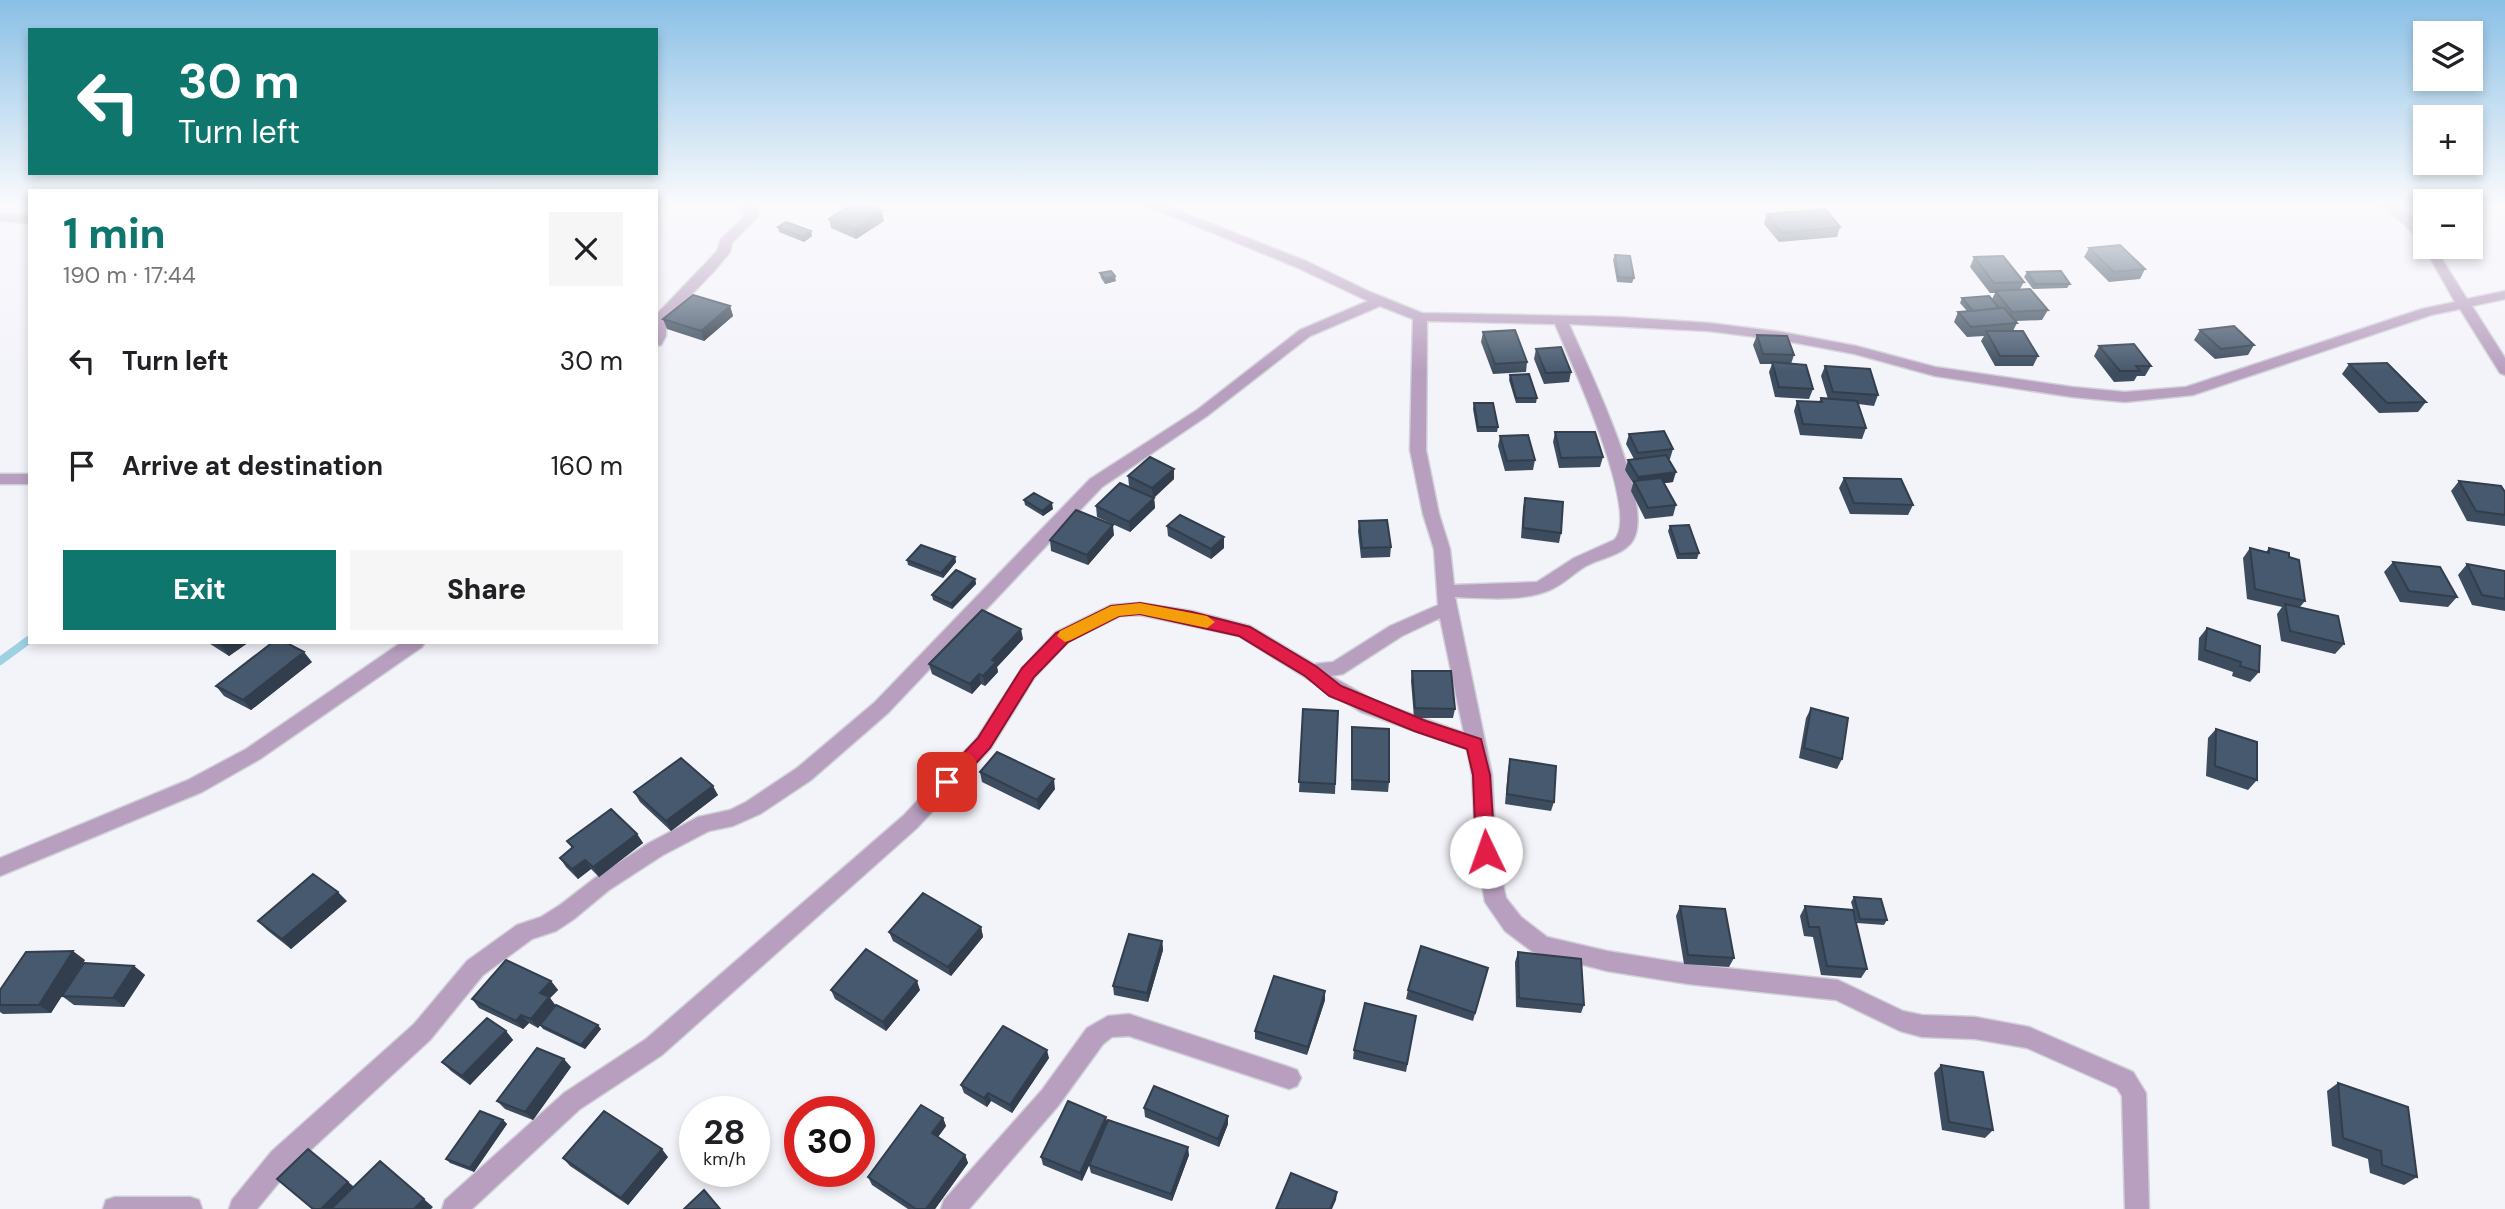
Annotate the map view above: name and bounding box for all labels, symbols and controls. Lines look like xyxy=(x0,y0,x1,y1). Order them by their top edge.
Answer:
map controls xyxy=(2413,21,2483,259)
button: layers xyxy=(2413,21,2483,91)
text: 30 m xyxy=(178,49,300,113)
icon: left xyxy=(63,56,154,147)
button: + xyxy=(2413,105,2483,175)
text: Turn left xyxy=(178,111,300,153)
button: − xyxy=(2413,189,2483,259)
text: 1 min xyxy=(63,206,166,261)
button: close xyxy=(549,212,623,286)
text: 190 m · 17:44 xyxy=(63,260,196,290)
icon: left xyxy=(63,342,101,380)
text: Turn left xyxy=(122,344,229,378)
text: 30 m xyxy=(560,344,623,378)
icon: arrive xyxy=(63,447,101,485)
text: Arrive at destination xyxy=(122,449,383,483)
text: 160 m xyxy=(551,449,623,483)
button: Exit xyxy=(63,550,336,630)
button: Share xyxy=(350,550,623,630)
pin xyxy=(917,752,977,812)
icon: arrive xyxy=(928,763,966,801)
position arrow xyxy=(1449,815,1523,889)
speed limit sign: 30 xyxy=(784,1096,875,1187)
text: 28 xyxy=(703,1109,746,1155)
text: km/h xyxy=(703,1147,746,1171)

